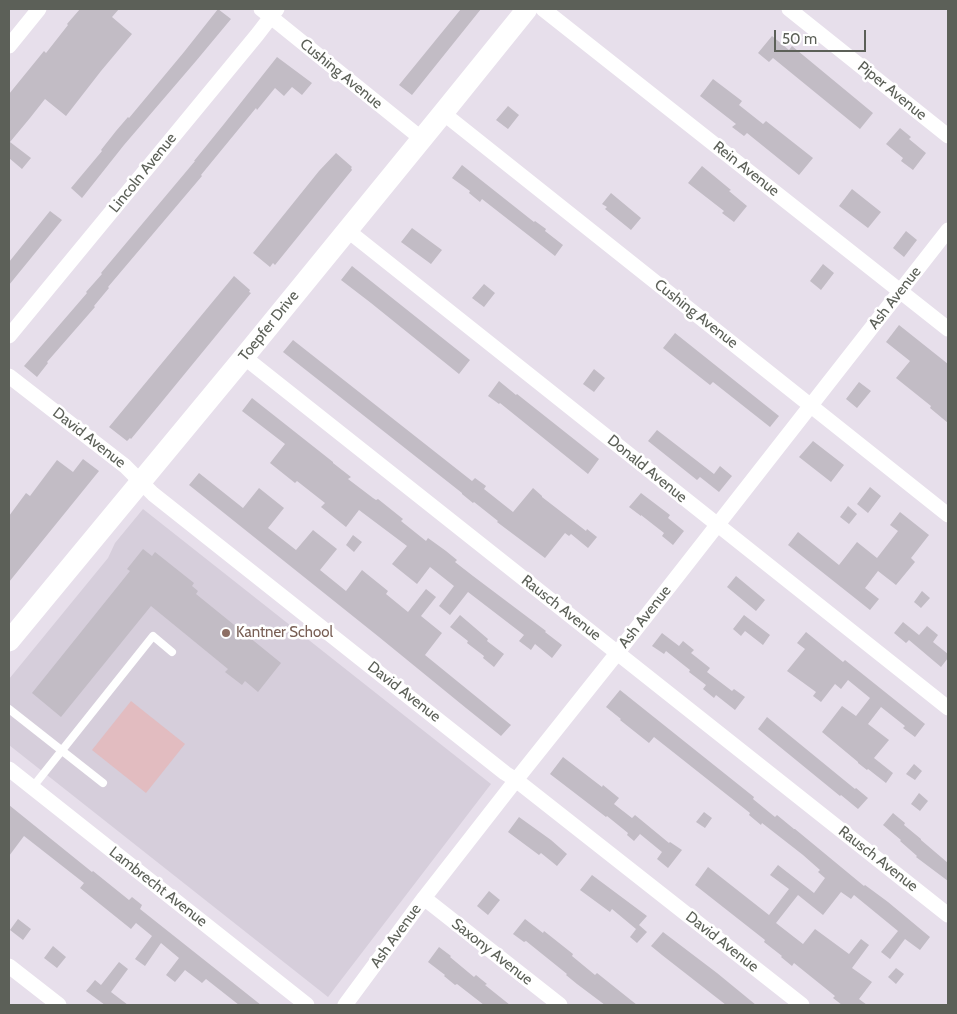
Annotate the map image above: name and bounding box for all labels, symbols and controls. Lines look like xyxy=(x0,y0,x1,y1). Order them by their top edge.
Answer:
scale bar xyxy=(777,20,870,52)
text: 50 m xyxy=(782,30,817,48)
street label: Cushing Avenue xyxy=(296,35,386,113)
street label: Piper Avenue xyxy=(854,58,930,124)
street label: Lincoln Avenue xyxy=(106,130,180,216)
street label: Rein Avenue xyxy=(709,138,783,200)
street label: Ash Avenue xyxy=(865,263,925,333)
street label: Cushing Avenue xyxy=(651,276,741,352)
street label: Toepfer Drive xyxy=(235,287,303,365)
street label: David Avenue xyxy=(49,404,129,472)
street label: Donald Avenue xyxy=(603,431,691,507)
street label: Rausch Avenue xyxy=(518,571,604,645)
street label: Ash Avenue xyxy=(615,582,675,652)
place label: Kantner School xyxy=(236,624,333,642)
marker: Kantner School xyxy=(220,627,232,639)
street label: David Avenue xyxy=(364,658,444,726)
street label: Rausch Avenue xyxy=(835,822,921,896)
street label: Lambrecht Avenue xyxy=(105,843,211,931)
street label: Ash Avenue xyxy=(367,901,425,971)
street label: David Avenue xyxy=(682,908,762,976)
street label: Saxony Avenue xyxy=(448,915,536,989)

